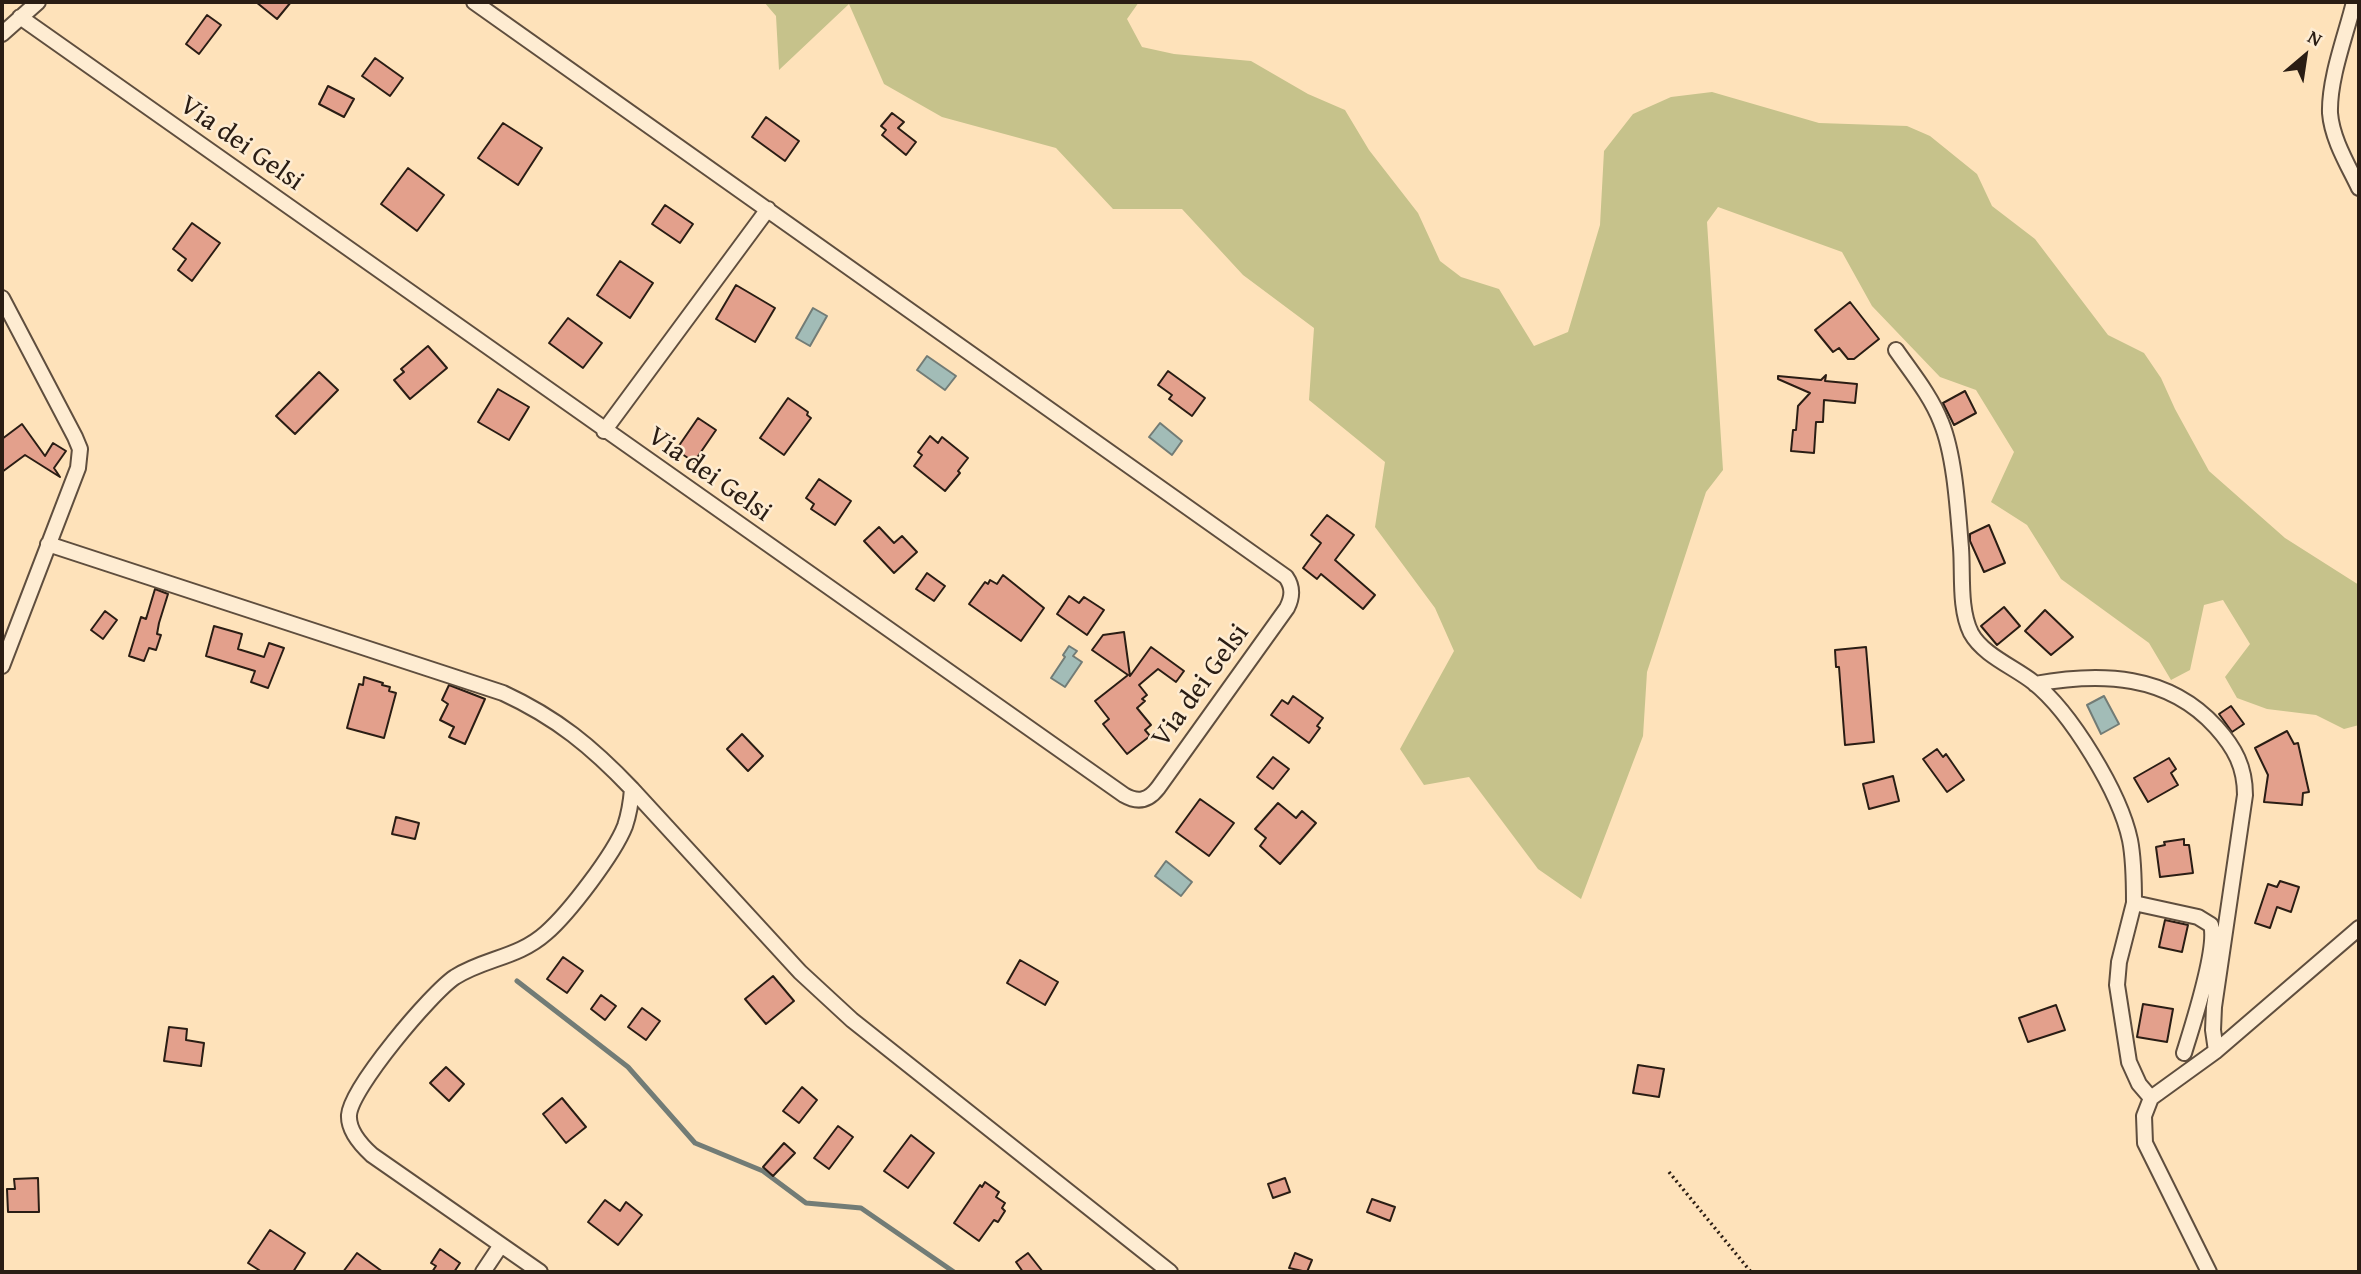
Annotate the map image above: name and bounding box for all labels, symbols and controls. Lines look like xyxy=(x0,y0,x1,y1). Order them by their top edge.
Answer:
north arrow xyxy=(2270,21,2340,91)
text: N xyxy=(2303,22,2328,53)
street label: Via dei Gelsi xyxy=(172,89,310,199)
street label: Via dei Gelsi xyxy=(640,420,778,530)
street label: Via dei Gelsi xyxy=(1145,618,1257,754)

